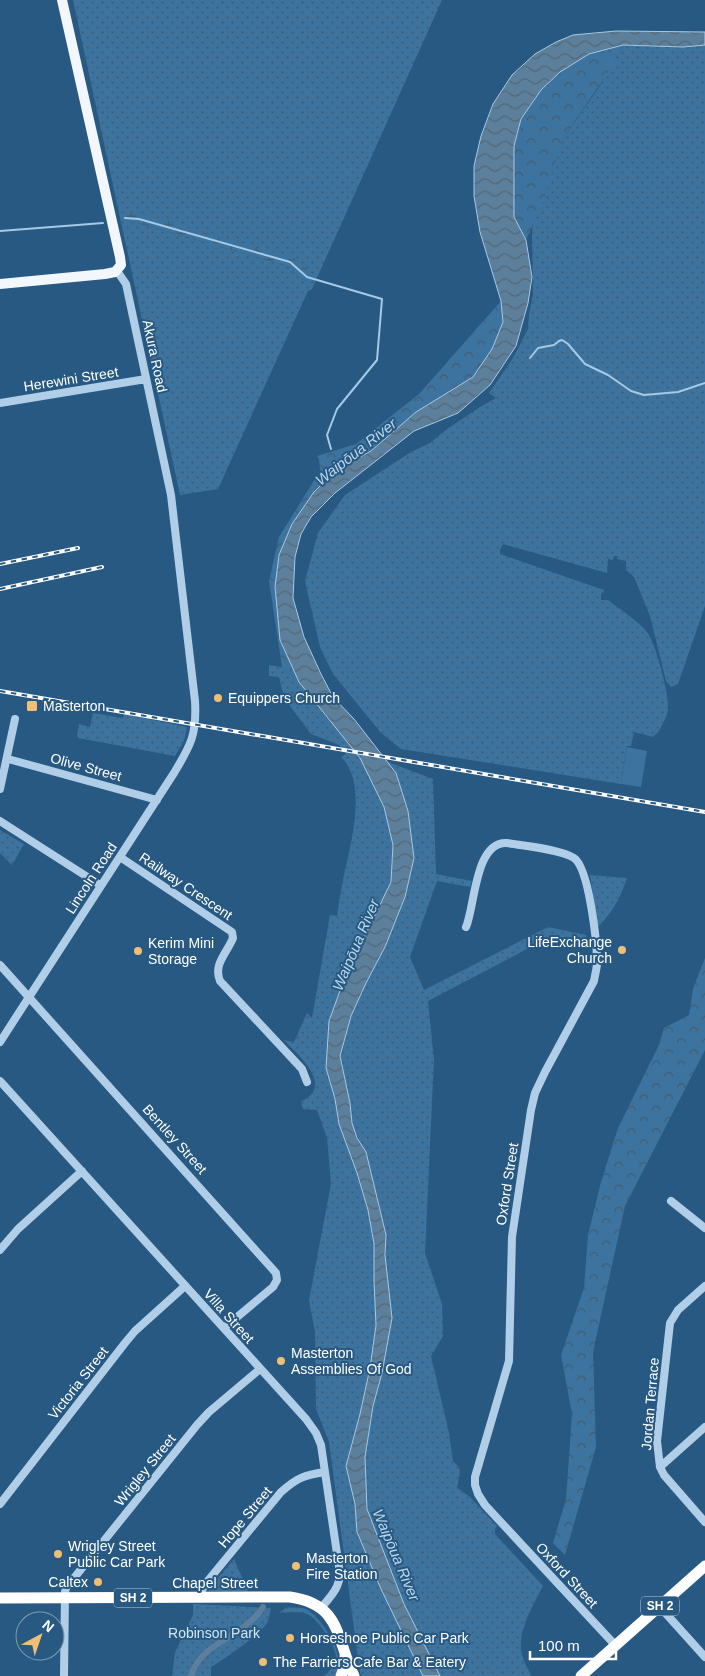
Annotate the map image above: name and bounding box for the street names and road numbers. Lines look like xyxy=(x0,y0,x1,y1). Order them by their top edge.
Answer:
street label: Akura Road xyxy=(139,318,171,394)
street label: Herewini Street xyxy=(22,364,120,394)
street label: Olive Street xyxy=(49,750,123,784)
street label: Lincoln Road xyxy=(62,839,120,917)
street label: Railway Crescent xyxy=(136,849,236,923)
street label: Bentley Street xyxy=(140,1101,210,1177)
street label: Oxford Street xyxy=(493,1142,521,1226)
street label: Villa Street xyxy=(200,1286,258,1346)
street label: Victoria Street xyxy=(45,1343,111,1422)
street label: Jordan Terrace xyxy=(638,1357,662,1451)
street label: Wrigley Street xyxy=(111,1431,179,1509)
street label: Hope Street xyxy=(215,1483,275,1551)
street label: Oxford Street xyxy=(533,1539,601,1611)
street label: Chapel Street xyxy=(172,1575,258,1591)
road number: SH 2 xyxy=(114,1589,152,1608)
road number: SH 2 xyxy=(641,1596,679,1615)

